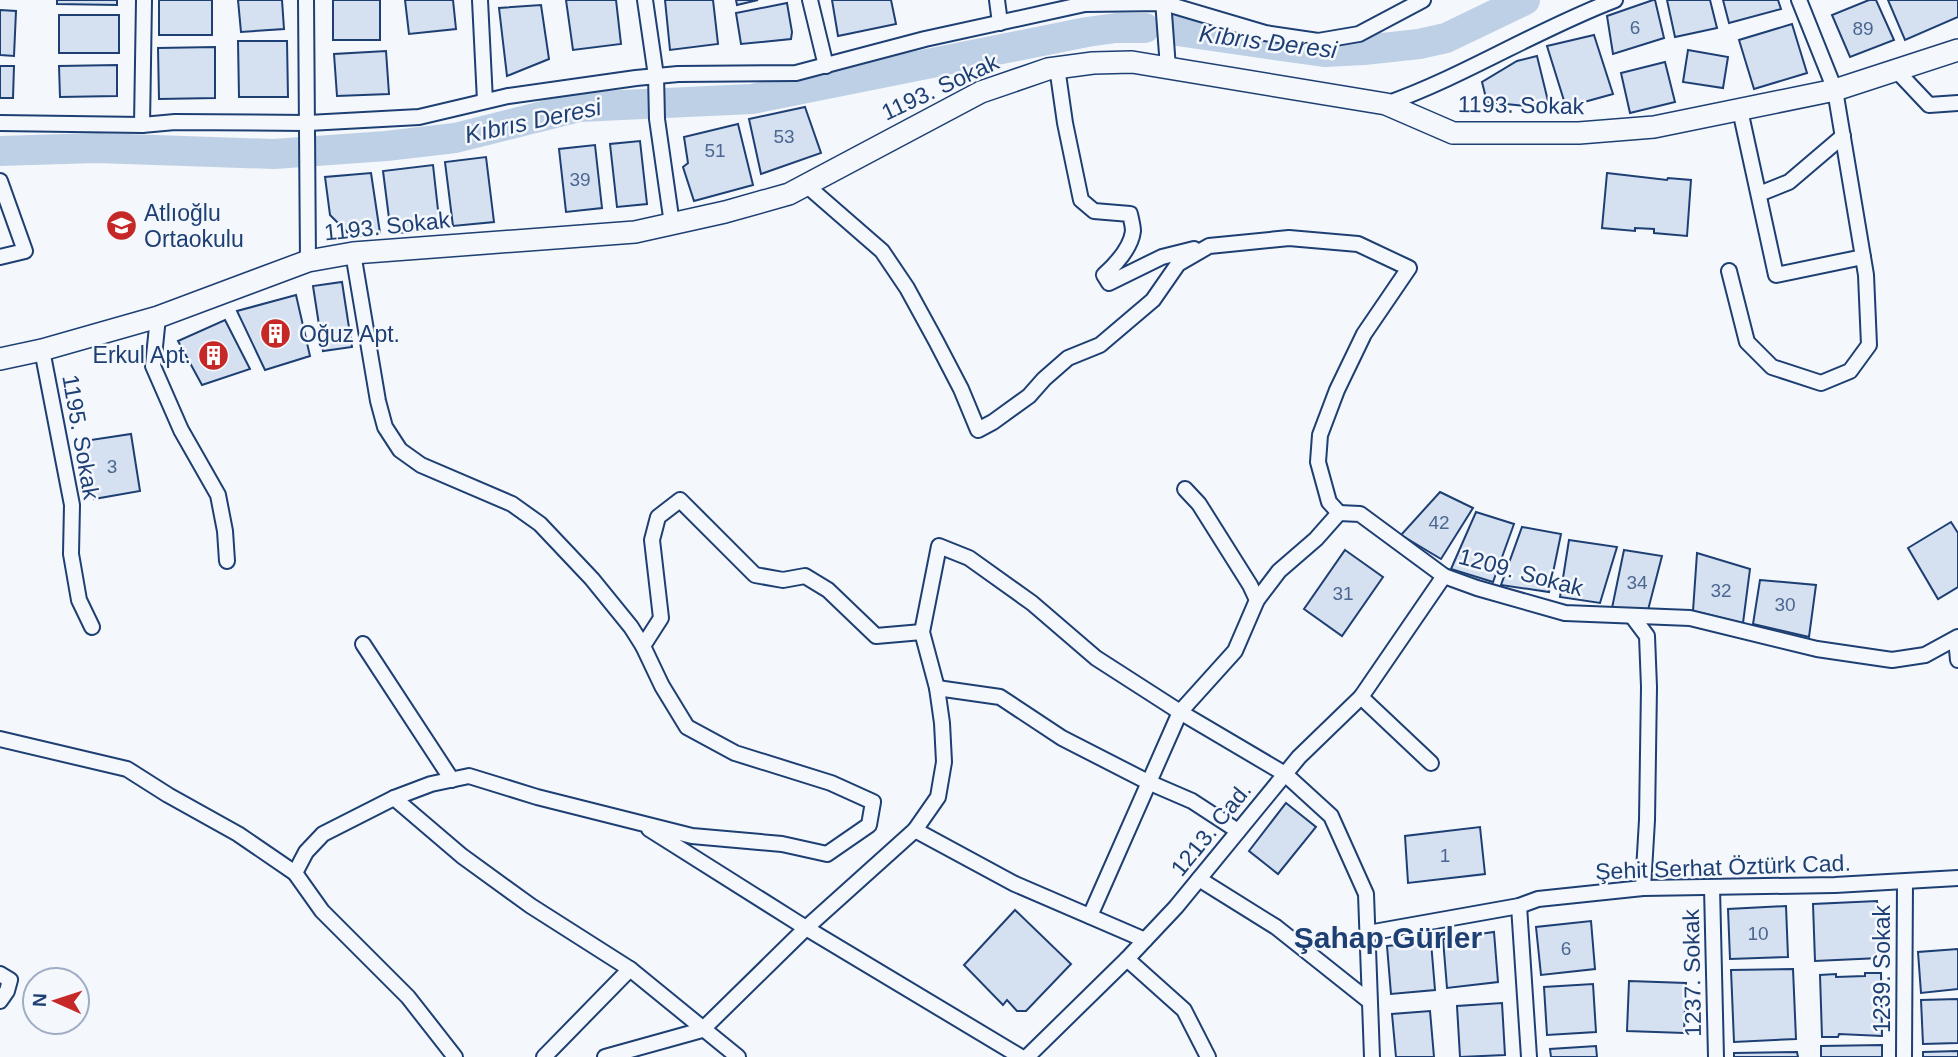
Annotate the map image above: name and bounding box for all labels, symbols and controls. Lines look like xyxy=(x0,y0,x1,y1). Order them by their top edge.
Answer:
house number: 6 xyxy=(1630,17,1640,38)
house number: 89 xyxy=(1852,18,1874,39)
water label: Kıbrıs Deresi xyxy=(1198,20,1339,63)
street label: 1193. Sokak xyxy=(877,48,1003,125)
street label: 1193. Sokak xyxy=(1458,91,1585,119)
water label: Kıbrıs Deresi xyxy=(462,93,604,148)
house number: 53 xyxy=(773,126,795,147)
house number: 51 xyxy=(704,140,726,161)
house number: 39 xyxy=(569,169,591,190)
place label: Atlıoğlu Ortaokulu xyxy=(144,200,244,252)
street label: 1193. Sokak xyxy=(323,206,452,246)
school or university icon: Atlıoğlu Ortaokulu xyxy=(104,209,138,243)
building icon: Oğuz Apt. xyxy=(259,317,293,351)
place label: Oğuz Apt. xyxy=(299,321,400,347)
building icon: Erkul Apt. xyxy=(197,338,231,372)
place label: Erkul Apt. xyxy=(93,342,191,368)
street label: 1195. Sokak xyxy=(57,373,105,502)
house number: 3 xyxy=(107,456,117,477)
house number: 42 xyxy=(1428,512,1450,533)
street label: 1209. Sokak xyxy=(1456,543,1587,601)
house number: 34 xyxy=(1626,572,1648,593)
house number: 32 xyxy=(1710,580,1732,601)
house number: 31 xyxy=(1332,583,1354,604)
house number: 30 xyxy=(1774,594,1796,615)
street label: 1213. Cad. xyxy=(1165,777,1257,881)
house number: 1 xyxy=(1440,845,1450,866)
street label: Şehit Serhat Öztürk Cad. xyxy=(1595,850,1851,884)
street label: 1239. Sokak xyxy=(1869,905,1895,1033)
street label: 1237. Sokak xyxy=(1678,908,1706,1037)
district label: Şahap Gürler xyxy=(1294,921,1483,954)
house number: 10 xyxy=(1747,923,1769,944)
house number: 6 xyxy=(1561,938,1571,959)
north arrow xyxy=(21,966,91,1036)
text: N xyxy=(29,993,50,1008)

